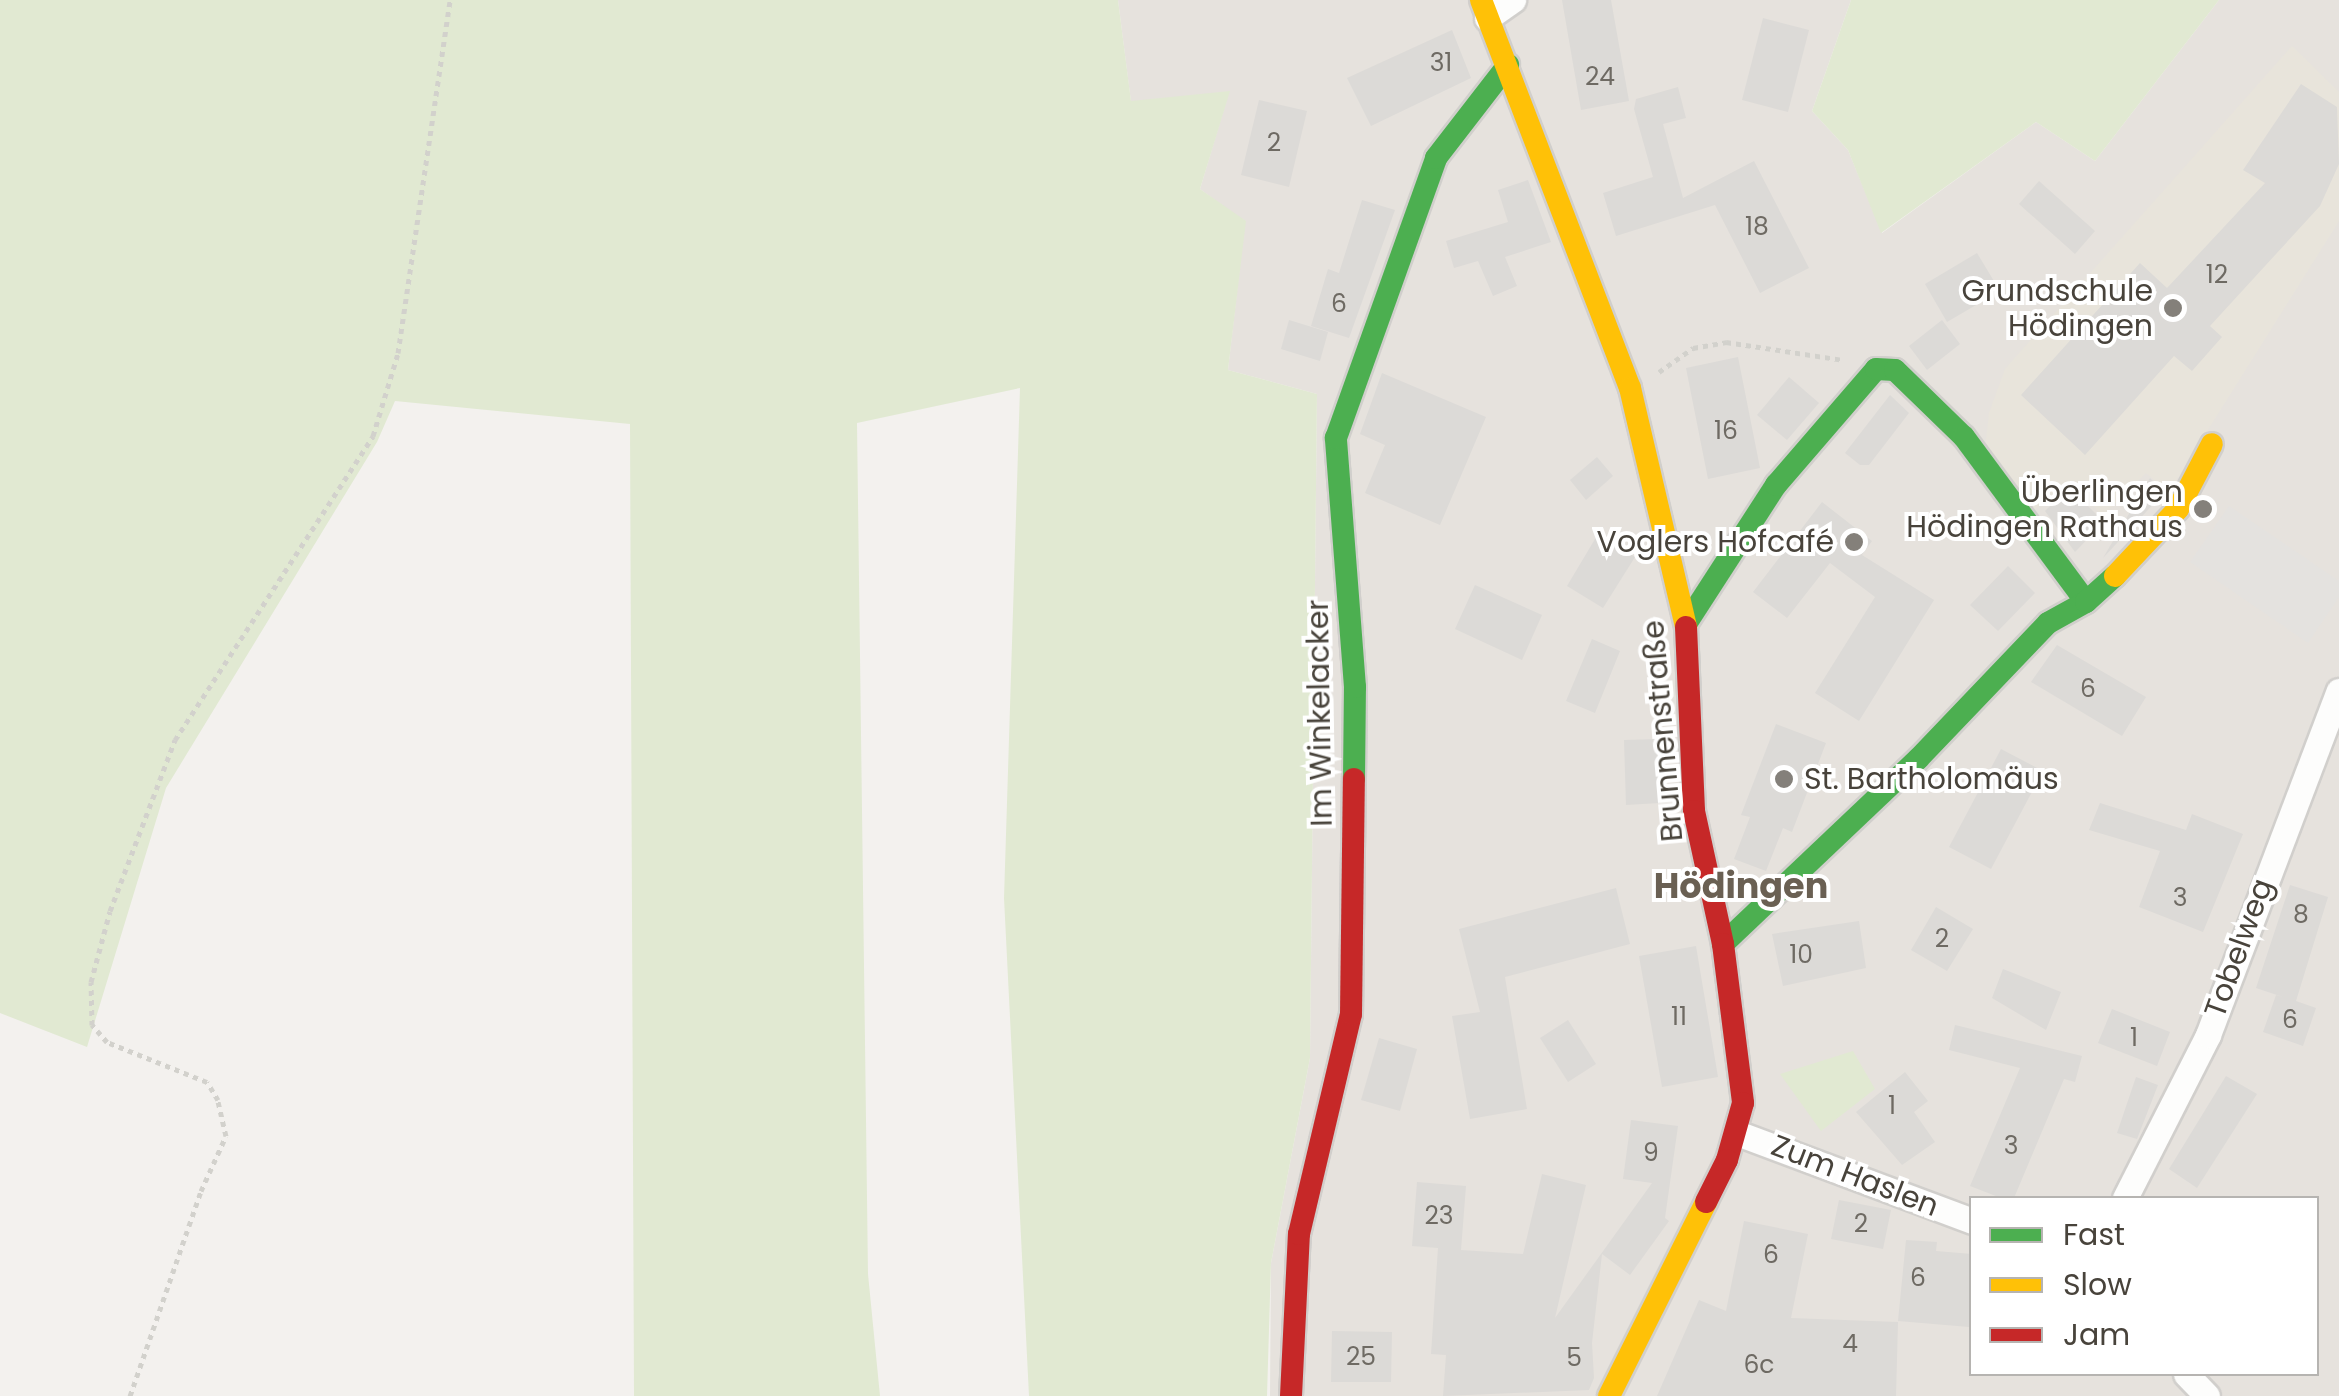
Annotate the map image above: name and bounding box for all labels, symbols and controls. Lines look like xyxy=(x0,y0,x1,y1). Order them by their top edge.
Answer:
house number: 31 xyxy=(1430,48,1452,78)
house number: 24 xyxy=(1585,62,1615,92)
house number: 2 xyxy=(1267,128,1281,158)
house number: 18 xyxy=(1745,212,1769,242)
house number: 12 xyxy=(2206,260,2228,290)
place label: Grundschule Hödingen xyxy=(1962,273,2153,344)
house number: 6 xyxy=(1331,289,1347,319)
marker: Grundschule Hödingen xyxy=(2162,297,2184,319)
house number: 16 xyxy=(1714,416,1738,446)
place label: Überlingen Hödingen Rathaus xyxy=(1906,474,2183,544)
marker: Überlingen Hödingen Rathaus xyxy=(2192,498,2214,520)
place label: Voglers Hofcafé xyxy=(1597,524,1834,560)
marker: Voglers Hofcafé xyxy=(1843,531,1865,553)
street label: Im Winkelacker xyxy=(1300,599,1340,827)
street label: Brunnenstraße xyxy=(1635,619,1691,843)
house number: 6 xyxy=(2080,674,2096,704)
place label: St. Bartholomäus xyxy=(1804,761,2059,797)
marker: St. Bartholomäus xyxy=(1773,768,1795,790)
district label: Hödingen xyxy=(1654,865,1828,907)
street label: Tobelweg xyxy=(2197,874,2281,1022)
house number: 3 xyxy=(2173,883,2187,913)
house number: 8 xyxy=(2293,900,2309,930)
house number: 2 xyxy=(1935,924,1949,954)
house number: 10 xyxy=(1789,940,1813,970)
house number: 11 xyxy=(1671,1002,1687,1032)
house number: 6 xyxy=(2282,1005,2298,1035)
house number: 1 xyxy=(2130,1023,2138,1053)
house number: 1 xyxy=(1888,1091,1896,1121)
street label: Zum Haslen xyxy=(1766,1128,1944,1224)
house number: 3 xyxy=(2004,1131,2018,1161)
house number: 9 xyxy=(1643,1138,1659,1168)
legend xyxy=(1969,1196,2319,1376)
house number: 23 xyxy=(1424,1201,1454,1231)
house number: 2 xyxy=(1854,1209,1868,1239)
text: Fast xyxy=(2063,1213,2125,1256)
house number: 6 xyxy=(1763,1240,1779,1270)
house number: 6 xyxy=(1910,1263,1926,1293)
text: Slow xyxy=(2063,1263,2132,1306)
text: Jam xyxy=(2063,1313,2130,1356)
house number: 4 xyxy=(1842,1329,1858,1359)
house number: 25 xyxy=(1346,1342,1376,1372)
house number: 5 xyxy=(1566,1343,1582,1373)
house number: 6c xyxy=(1743,1350,1775,1380)

